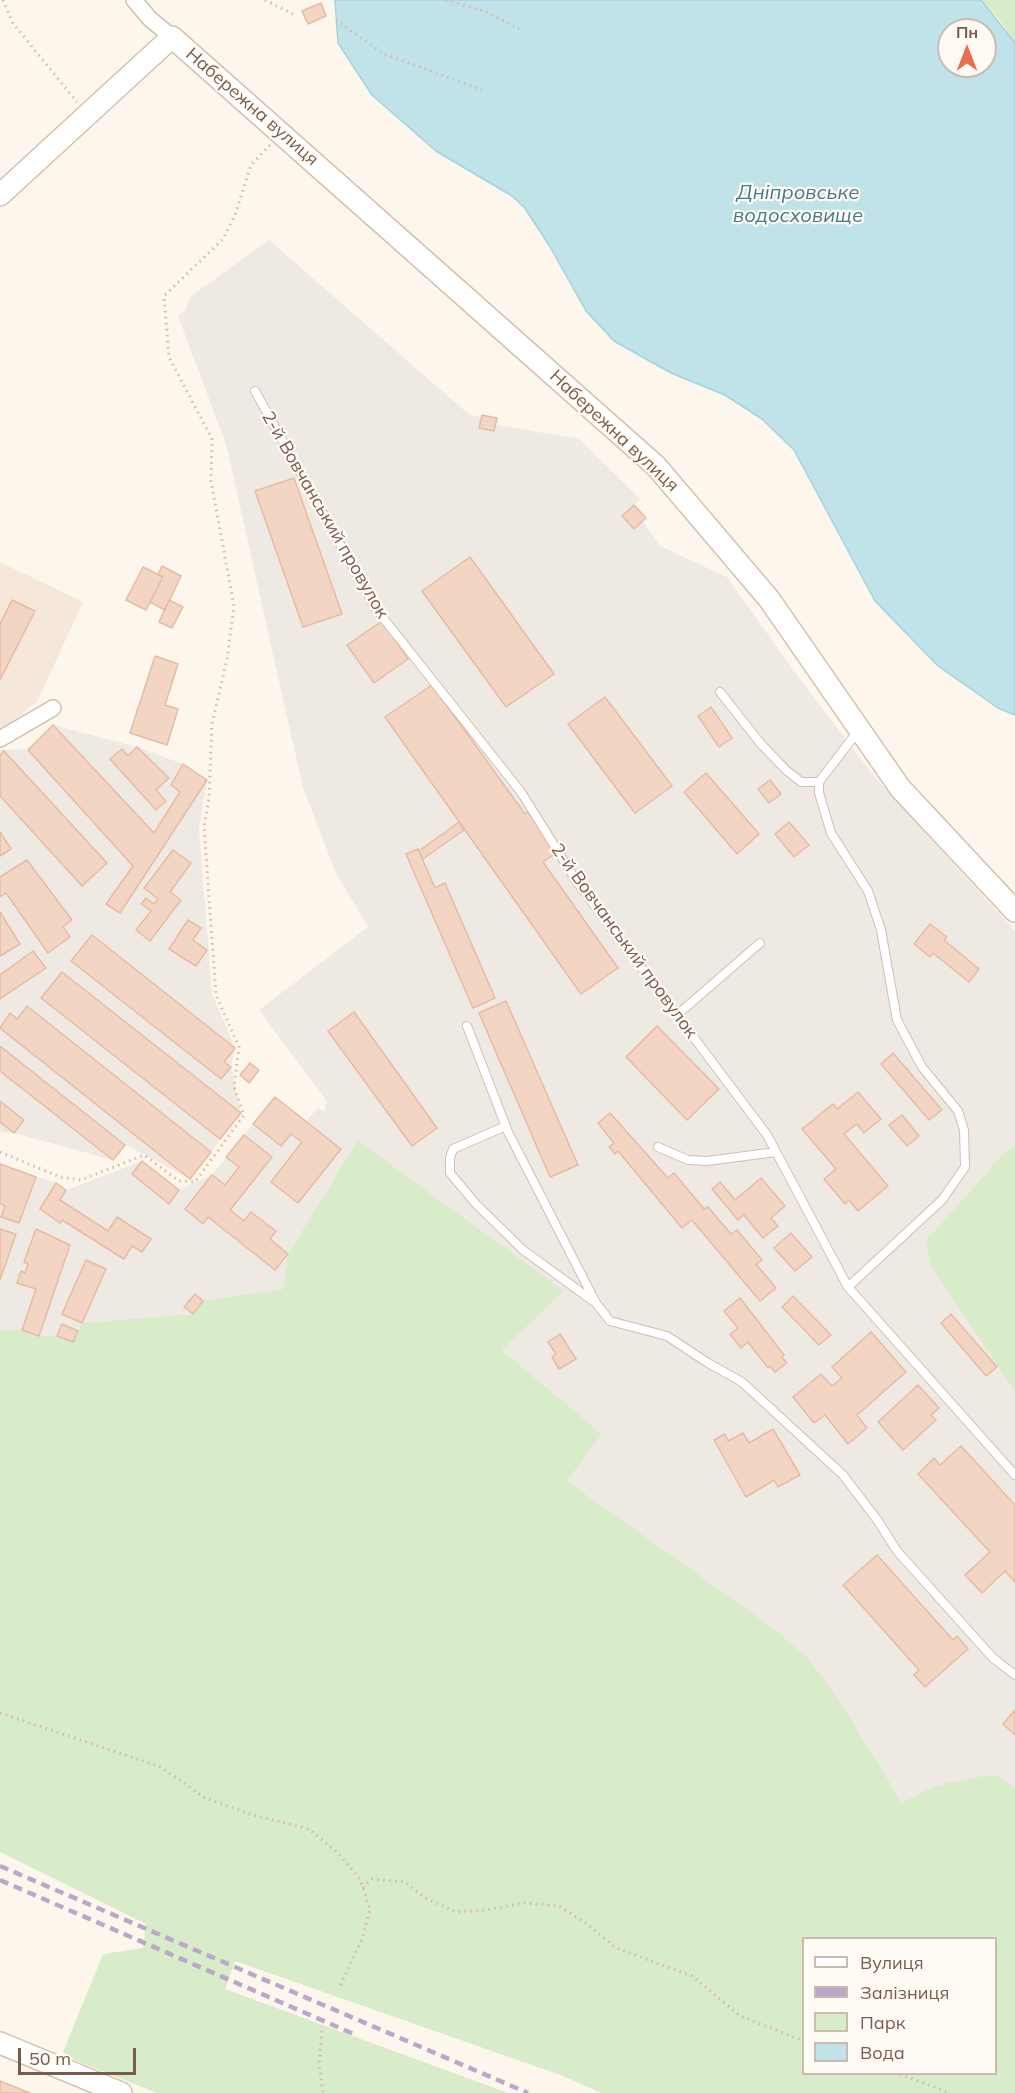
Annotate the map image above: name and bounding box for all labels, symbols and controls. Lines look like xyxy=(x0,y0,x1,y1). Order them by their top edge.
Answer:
north arrow xyxy=(937,18,997,78)
text: Пн xyxy=(956,22,978,42)
street label: Набережна вулиця xyxy=(181,44,323,170)
water label: Дніпровське водосховище xyxy=(733,181,863,228)
street label: Набережна вулиця xyxy=(545,366,683,496)
street label: 2-й Вовчанський провулок xyxy=(257,408,393,622)
street label: 2-й Вовчанський провулок xyxy=(546,839,702,1043)
legend xyxy=(802,1937,997,2075)
text: Вулиця xyxy=(860,1951,924,1974)
text: Залізниця xyxy=(860,1981,949,2004)
text: Парк xyxy=(860,2011,905,2034)
scale bar xyxy=(21,2036,140,2074)
text: Вода xyxy=(860,2041,905,2064)
text: 50 m xyxy=(29,2047,71,2070)

